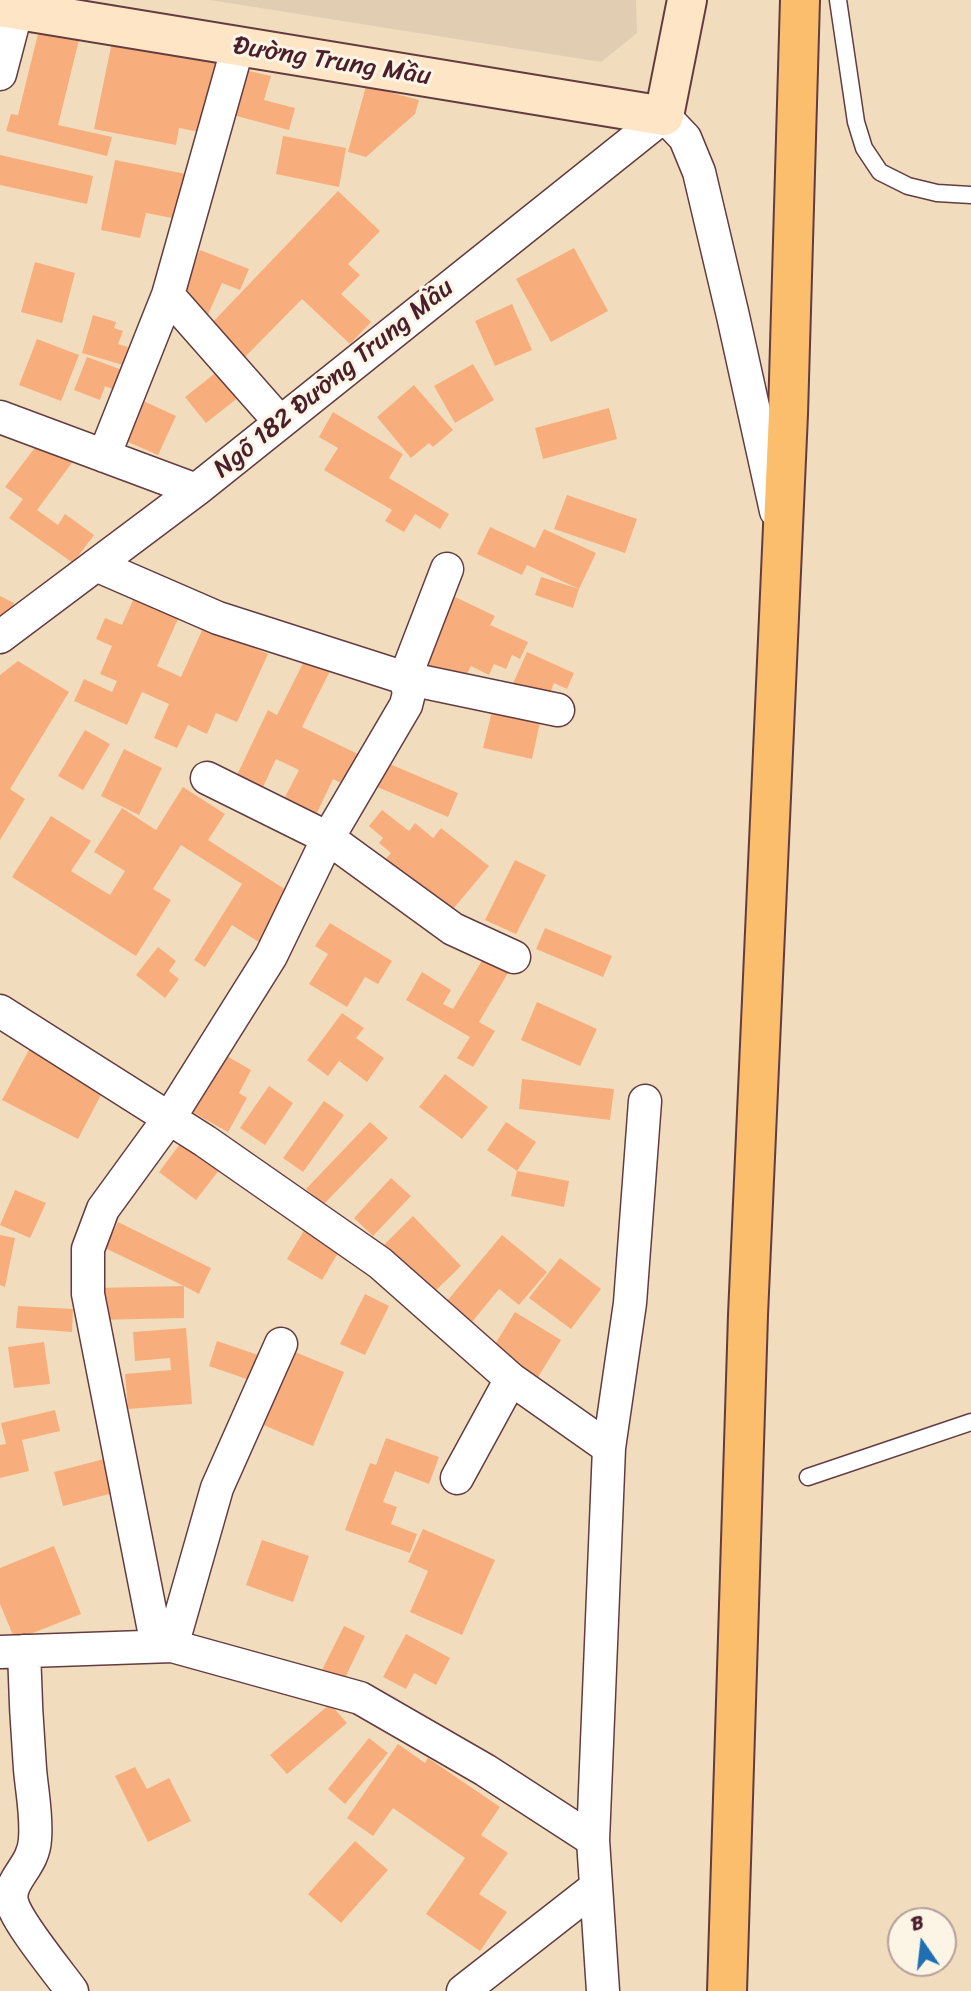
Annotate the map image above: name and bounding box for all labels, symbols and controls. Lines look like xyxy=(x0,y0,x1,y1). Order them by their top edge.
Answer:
street label: Đường Trung Mầu xyxy=(231,31,433,93)
street label: Ngõ 182 Đường Trung Mầu xyxy=(208,273,460,485)
text: B xyxy=(907,1906,927,1941)
north arrow xyxy=(887,1907,957,1977)

